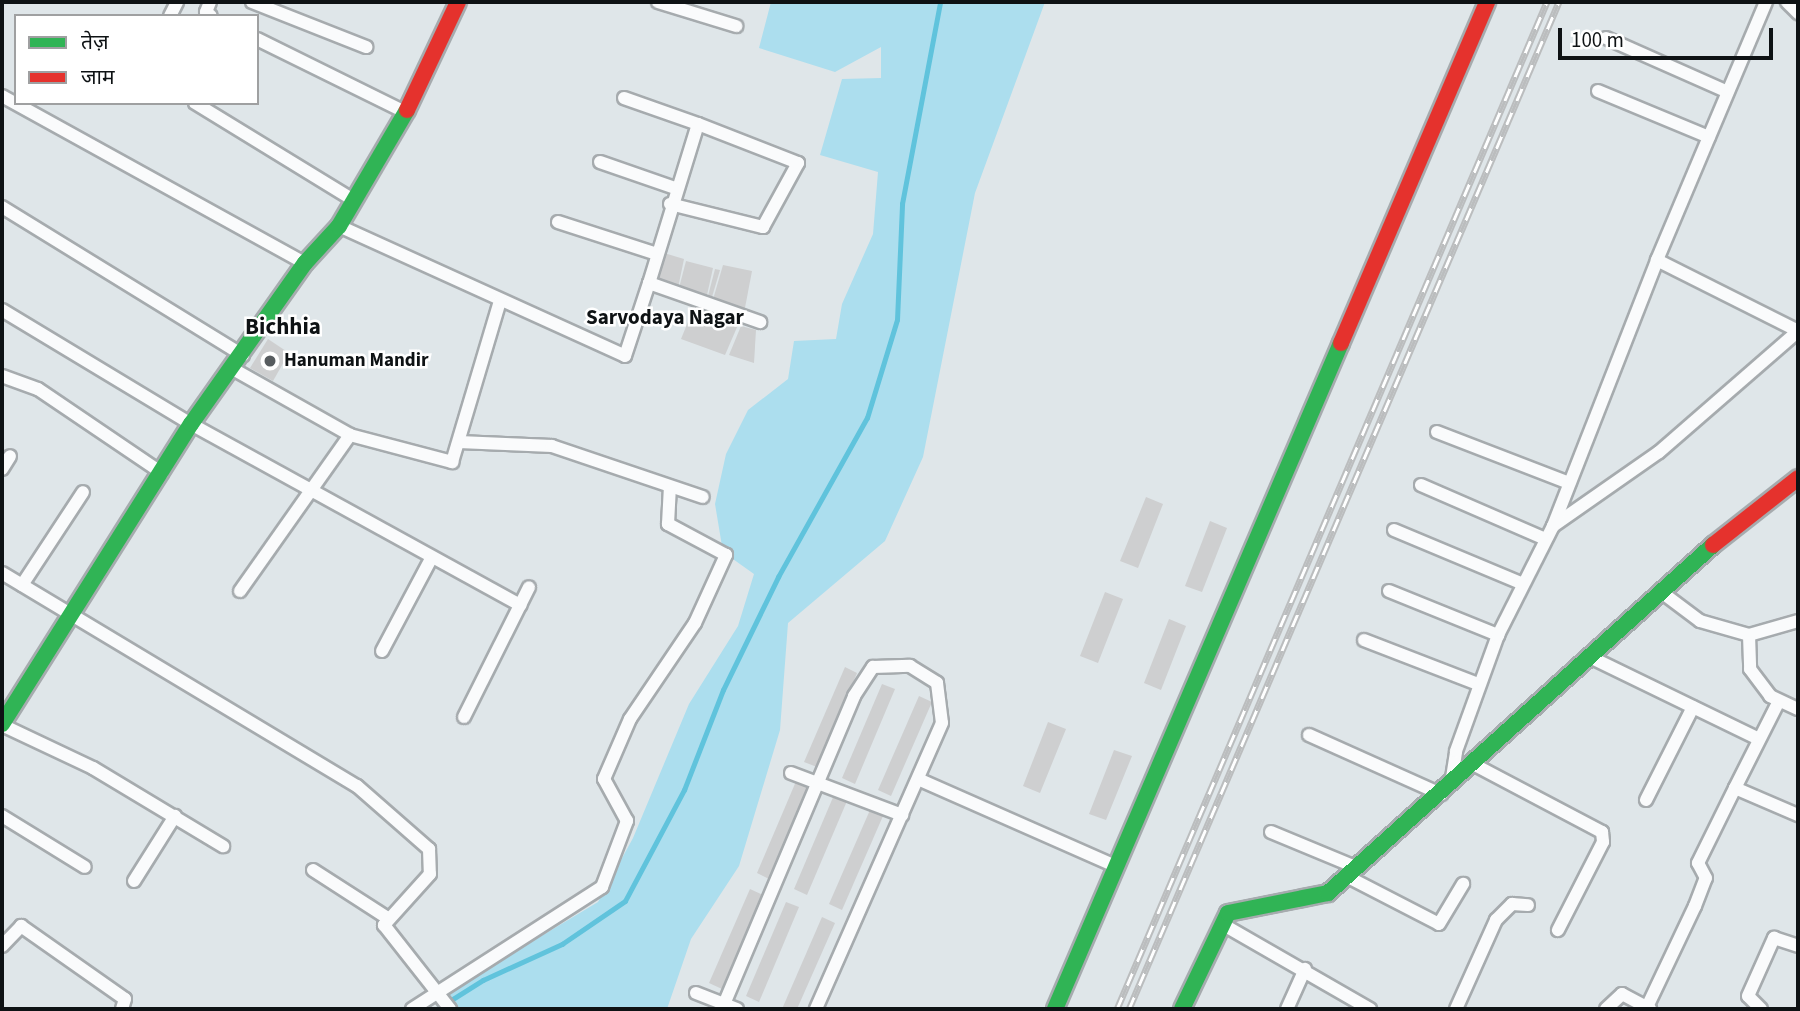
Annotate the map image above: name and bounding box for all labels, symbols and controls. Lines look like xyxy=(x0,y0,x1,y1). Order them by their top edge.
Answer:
legend xyxy=(14,14,259,105)
scale bar xyxy=(1562,14,1777,58)
text: 100 m xyxy=(1571,25,1624,55)
text: तेज़ xyxy=(81,27,109,57)
text: जाम xyxy=(81,62,115,92)
district label: Sarvodaya Nagar xyxy=(586,304,744,330)
district label: Bichhia xyxy=(245,313,321,341)
place label: Hanuman Mandir xyxy=(284,350,428,372)
marker: Hanuman Mandir xyxy=(262,353,278,369)

